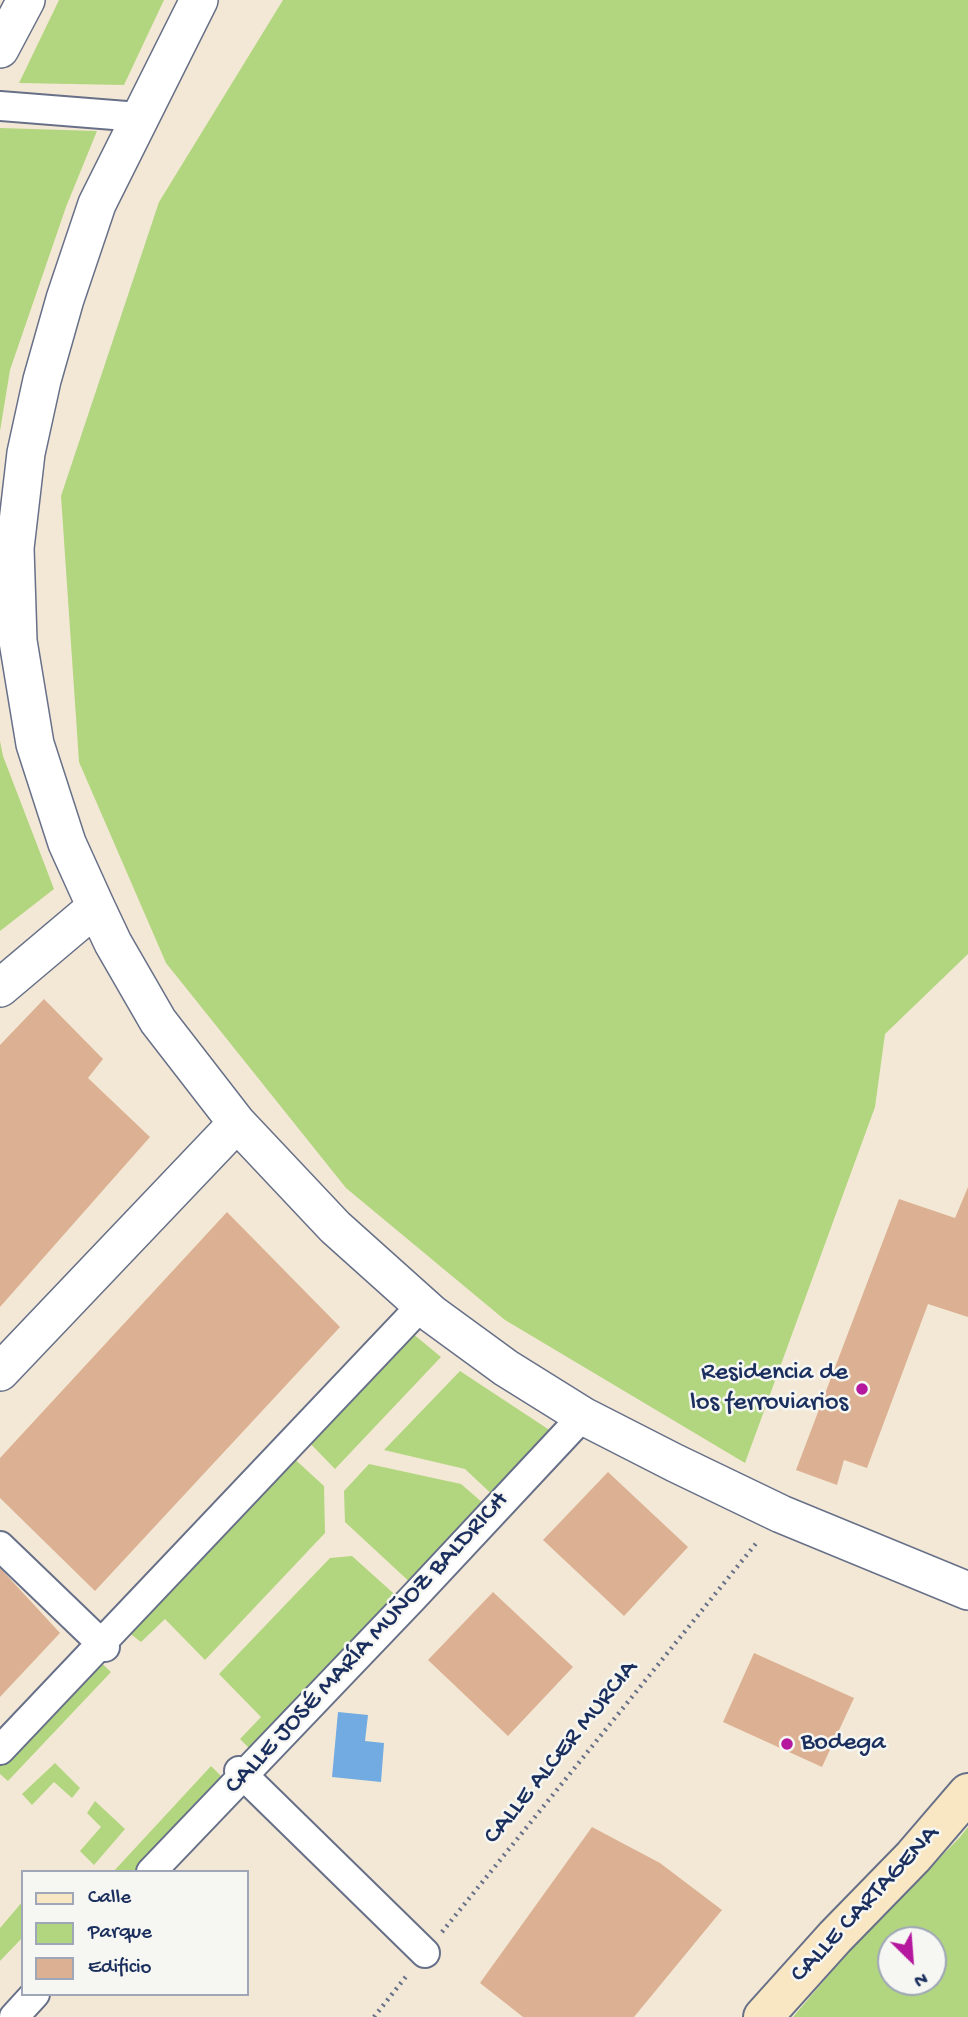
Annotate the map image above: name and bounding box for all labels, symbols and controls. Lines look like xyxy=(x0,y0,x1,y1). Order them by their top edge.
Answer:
place label: Residencia de los ferroviarios xyxy=(690,1358,848,1420)
marker: Residencia de los ferroviarios xyxy=(854,1381,870,1397)
street label: CALLE JOSÉ MARÍA MUÑOZ BALDRICH xyxy=(220,1486,516,1802)
street label: CALLE ALCER MURCIA xyxy=(478,1655,646,1851)
place label: Bodega xyxy=(801,1728,886,1760)
marker: Bodega xyxy=(779,1736,795,1752)
street label: CALLE CARTAGENA xyxy=(785,1820,947,1990)
legend xyxy=(21,1870,248,1996)
text: Calle xyxy=(88,1886,131,1911)
text: Parque xyxy=(88,1921,152,1946)
north arrow xyxy=(877,1926,947,1996)
text: Edificio xyxy=(88,1956,152,1981)

